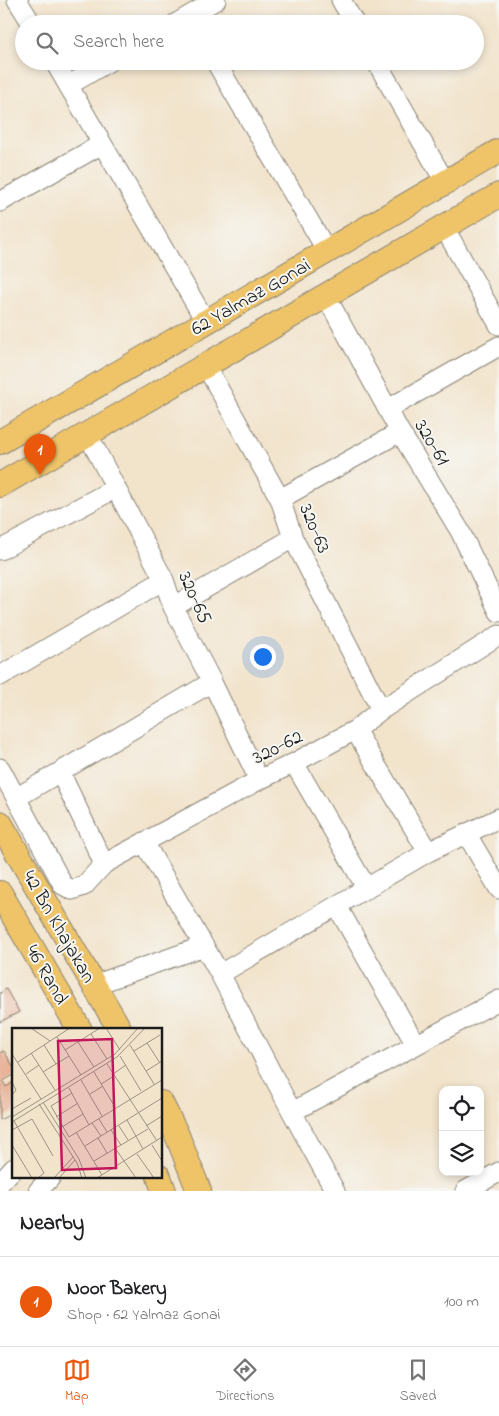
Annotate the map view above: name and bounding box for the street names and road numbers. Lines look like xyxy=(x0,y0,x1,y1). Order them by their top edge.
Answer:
street label: 62 Yalmaz Gonai xyxy=(186,252,317,344)
street label: 320-61 xyxy=(406,415,456,472)
street label: 320-63 xyxy=(290,500,337,558)
street label: 320-65 xyxy=(169,567,218,629)
street label: 320-62 xyxy=(248,723,308,773)
street label: 42 Bn Khajakan xyxy=(14,866,102,989)
street label: 46 Rand xyxy=(17,940,75,1011)

